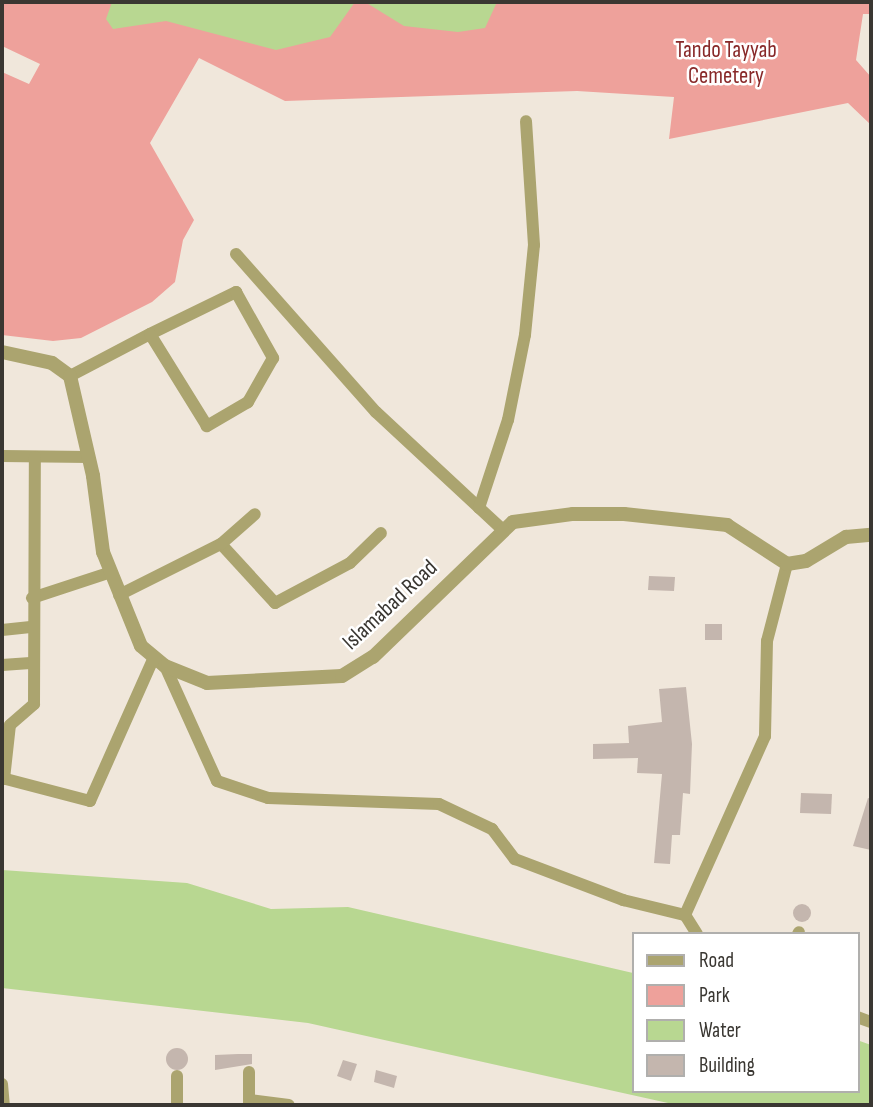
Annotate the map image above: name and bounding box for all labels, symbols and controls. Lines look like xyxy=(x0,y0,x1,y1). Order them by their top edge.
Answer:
park label: Tando Tayyab Cemetery xyxy=(675,36,777,90)
street label: Islamabad Road xyxy=(337,554,443,656)
legend xyxy=(632,932,859,1093)
text: Road xyxy=(699,948,734,973)
text: Park xyxy=(699,983,730,1008)
text: Water xyxy=(699,1018,741,1043)
text: Building xyxy=(699,1053,755,1078)

